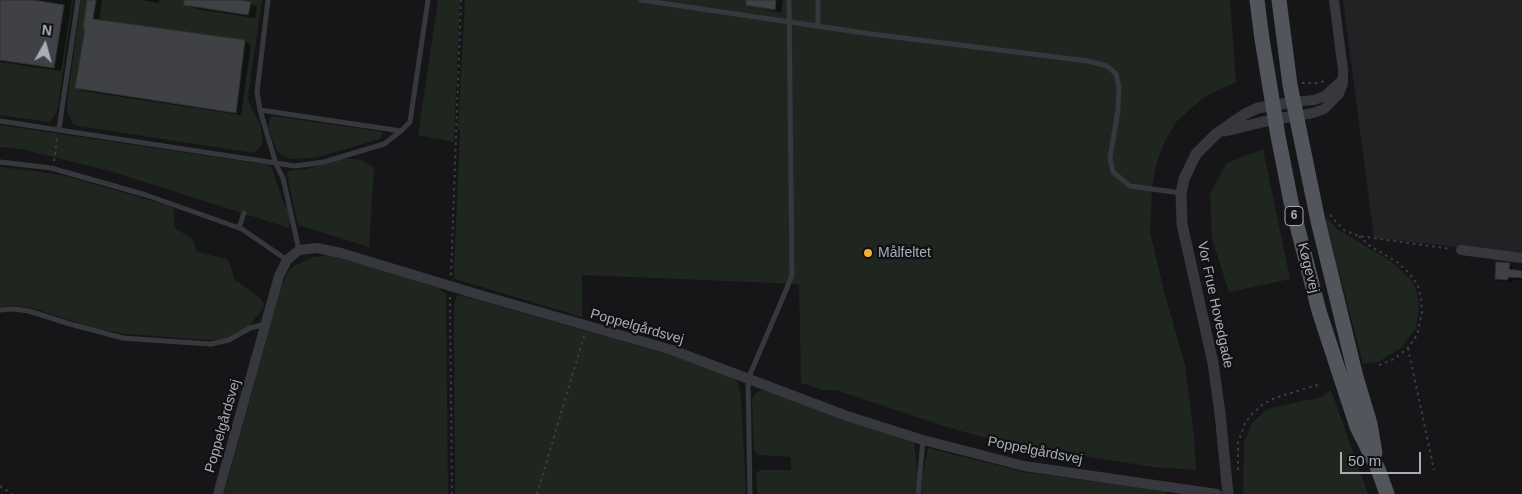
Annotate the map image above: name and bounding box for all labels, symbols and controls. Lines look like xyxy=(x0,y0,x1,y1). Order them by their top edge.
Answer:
north arrow xyxy=(20,20,70,70)
text: N xyxy=(41,22,53,39)
road number: 6 xyxy=(1285,207,1303,226)
street label: Vor Frue Hovedgade xyxy=(1193,240,1237,370)
street label: Køgevej xyxy=(1294,241,1322,295)
place label: Målfeltet xyxy=(878,245,931,261)
marker: Målfeltet xyxy=(862,247,874,259)
street label: Poppelgårdsvej xyxy=(588,306,686,348)
street label: Poppelgårdsvej xyxy=(202,377,244,475)
street label: Poppelgårdsvej xyxy=(986,434,1084,468)
scale bar xyxy=(1342,442,1423,474)
text: 50 m xyxy=(1348,452,1381,469)

